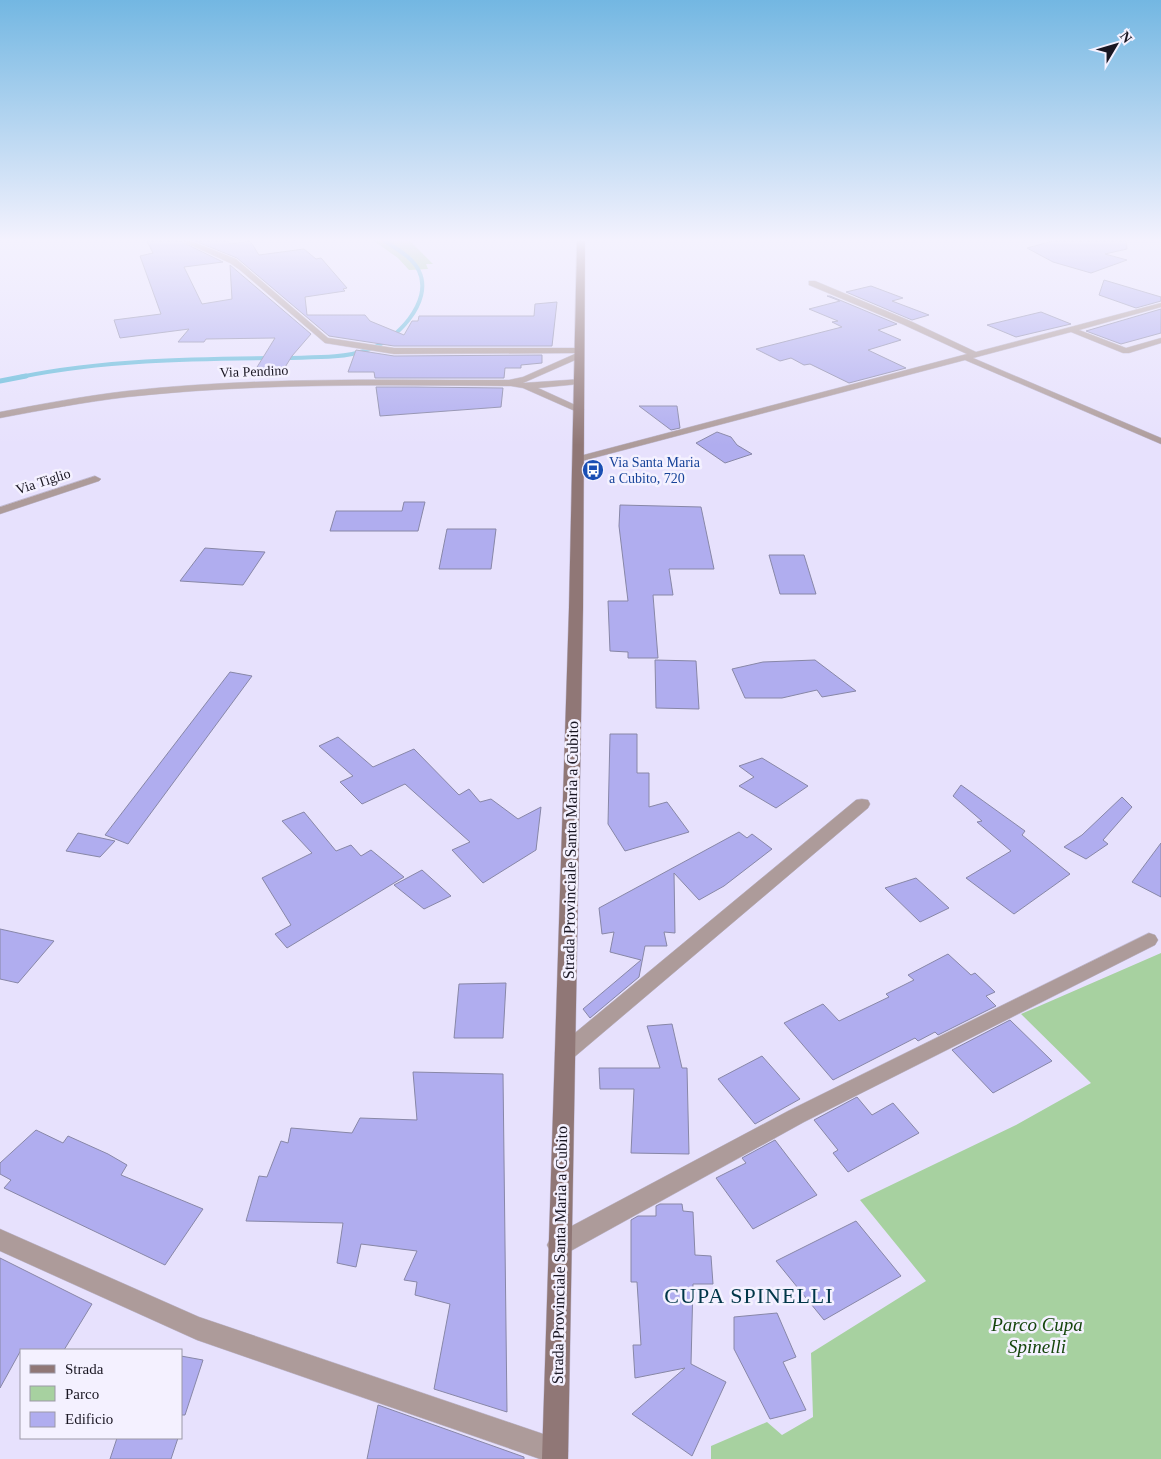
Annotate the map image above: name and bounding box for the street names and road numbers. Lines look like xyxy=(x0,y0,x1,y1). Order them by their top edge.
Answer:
street label: Via Pendino xyxy=(219,363,289,380)
street label: Via Tiglio xyxy=(14,466,72,497)
street label: Strada Provinciale Santa Maria a Cubito xyxy=(560,721,581,979)
street label: Strada Provinciale Santa Maria a Cubito xyxy=(549,1126,570,1384)

